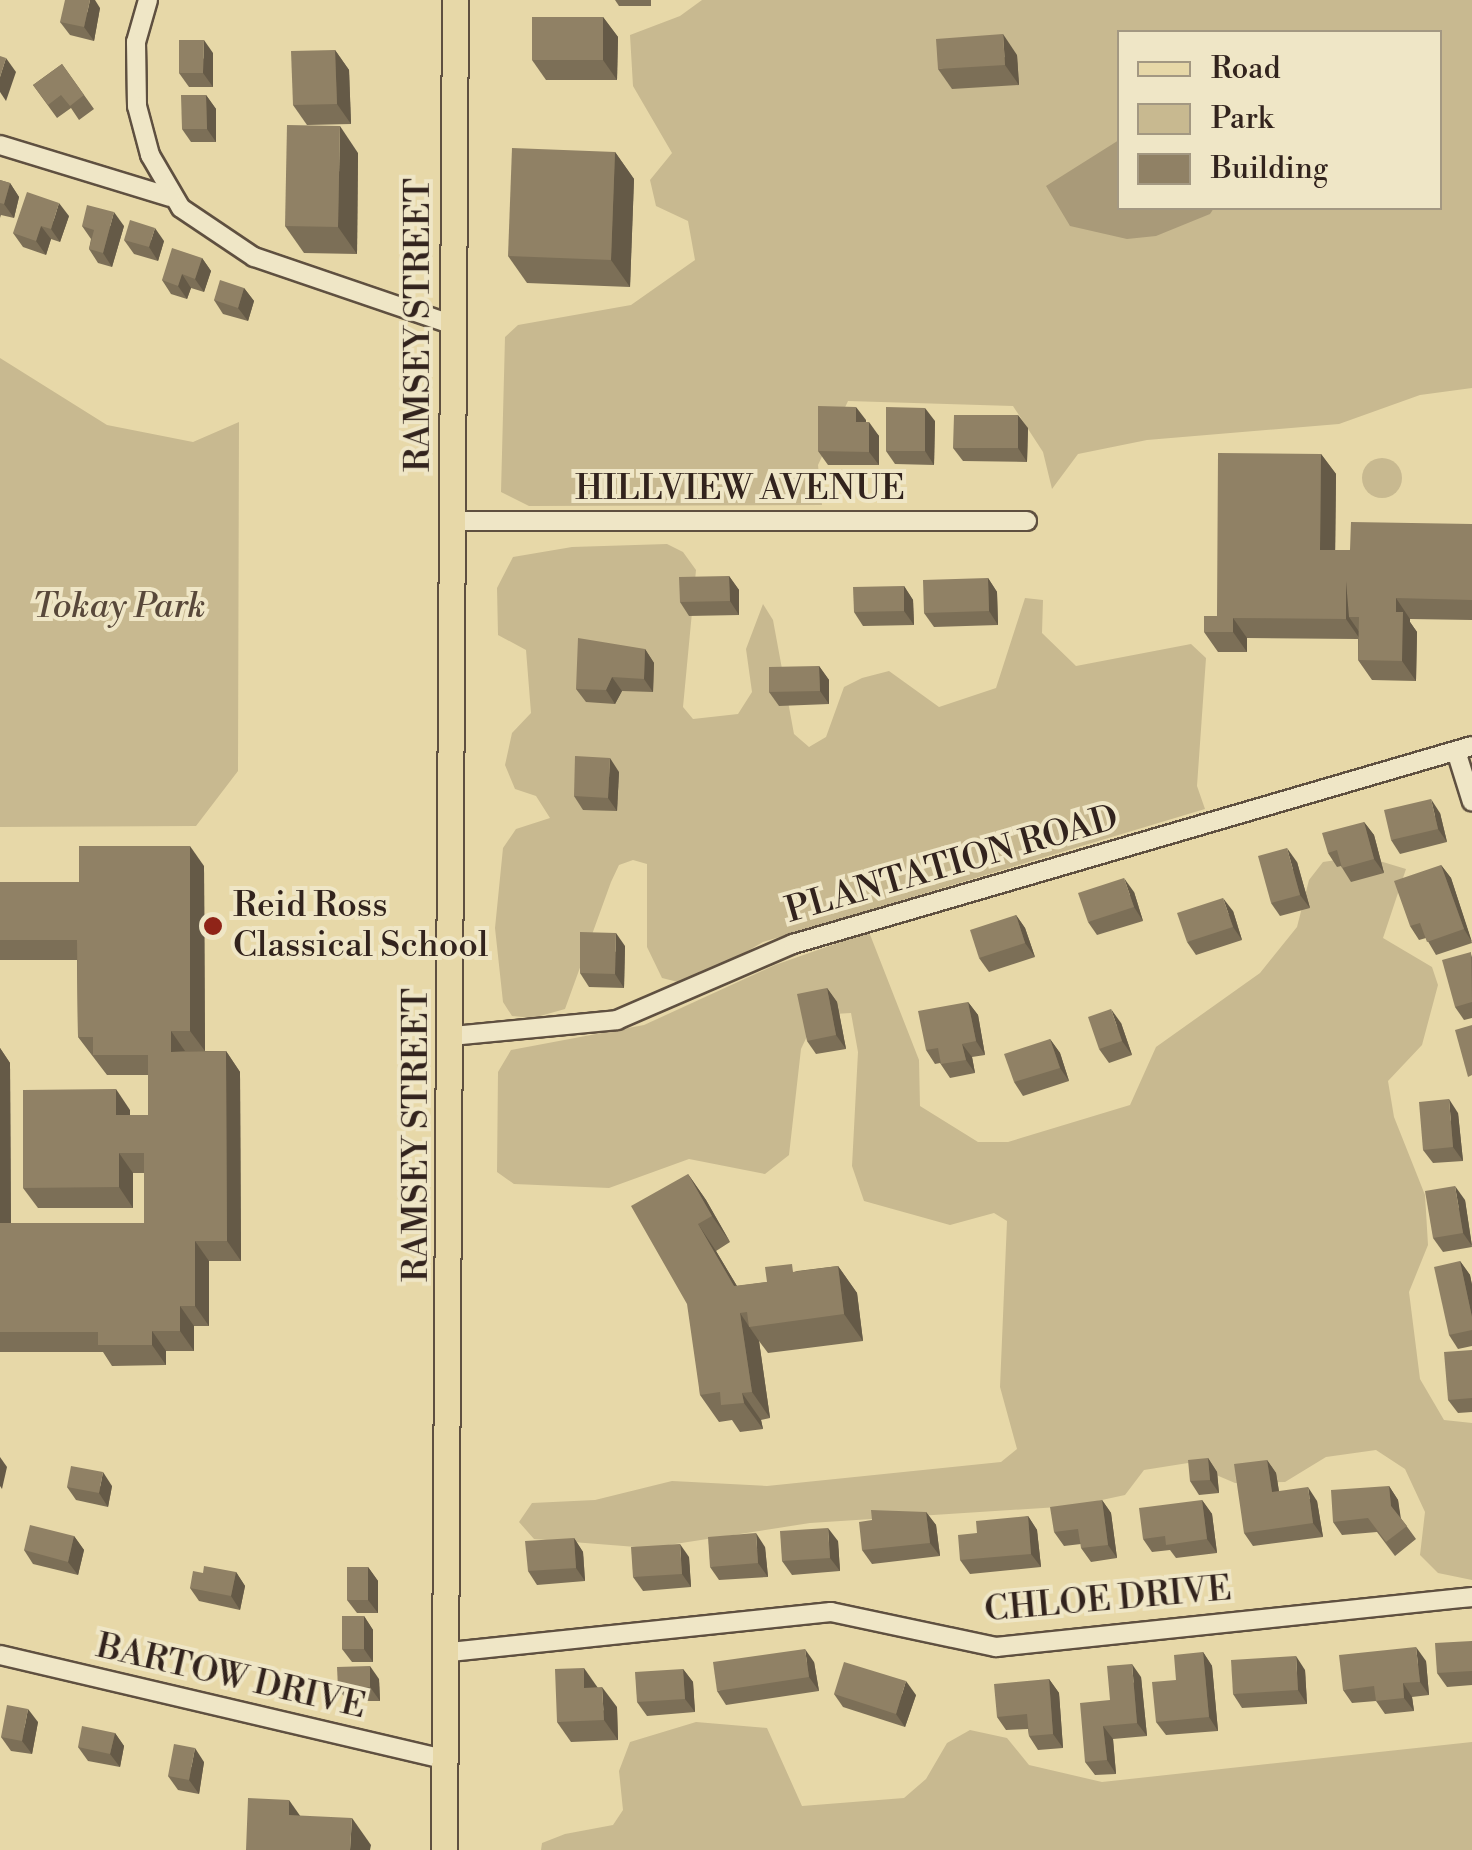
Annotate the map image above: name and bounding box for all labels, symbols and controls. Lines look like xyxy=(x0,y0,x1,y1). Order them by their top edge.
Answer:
legend xyxy=(1117,30,1442,210)
text: Road xyxy=(1211,50,1281,88)
text: Park xyxy=(1211,100,1273,138)
text: Building xyxy=(1211,150,1328,188)
street label: RAMSEY STREET xyxy=(398,178,440,472)
street label: HILLVIEW AVENUE xyxy=(575,468,905,510)
park label: Tokay Park xyxy=(32,586,206,628)
street label: PLANTATION ROAD xyxy=(781,797,1123,933)
place label: Reid Ross Classical School xyxy=(233,885,488,967)
marker: Reid Ross Classical School xyxy=(202,915,224,937)
street label: RAMSEY STREET xyxy=(396,988,438,1282)
street label: CHLOE DRIVE xyxy=(983,1568,1233,1632)
street label: BARTOW DRIVE xyxy=(92,1626,370,1728)

